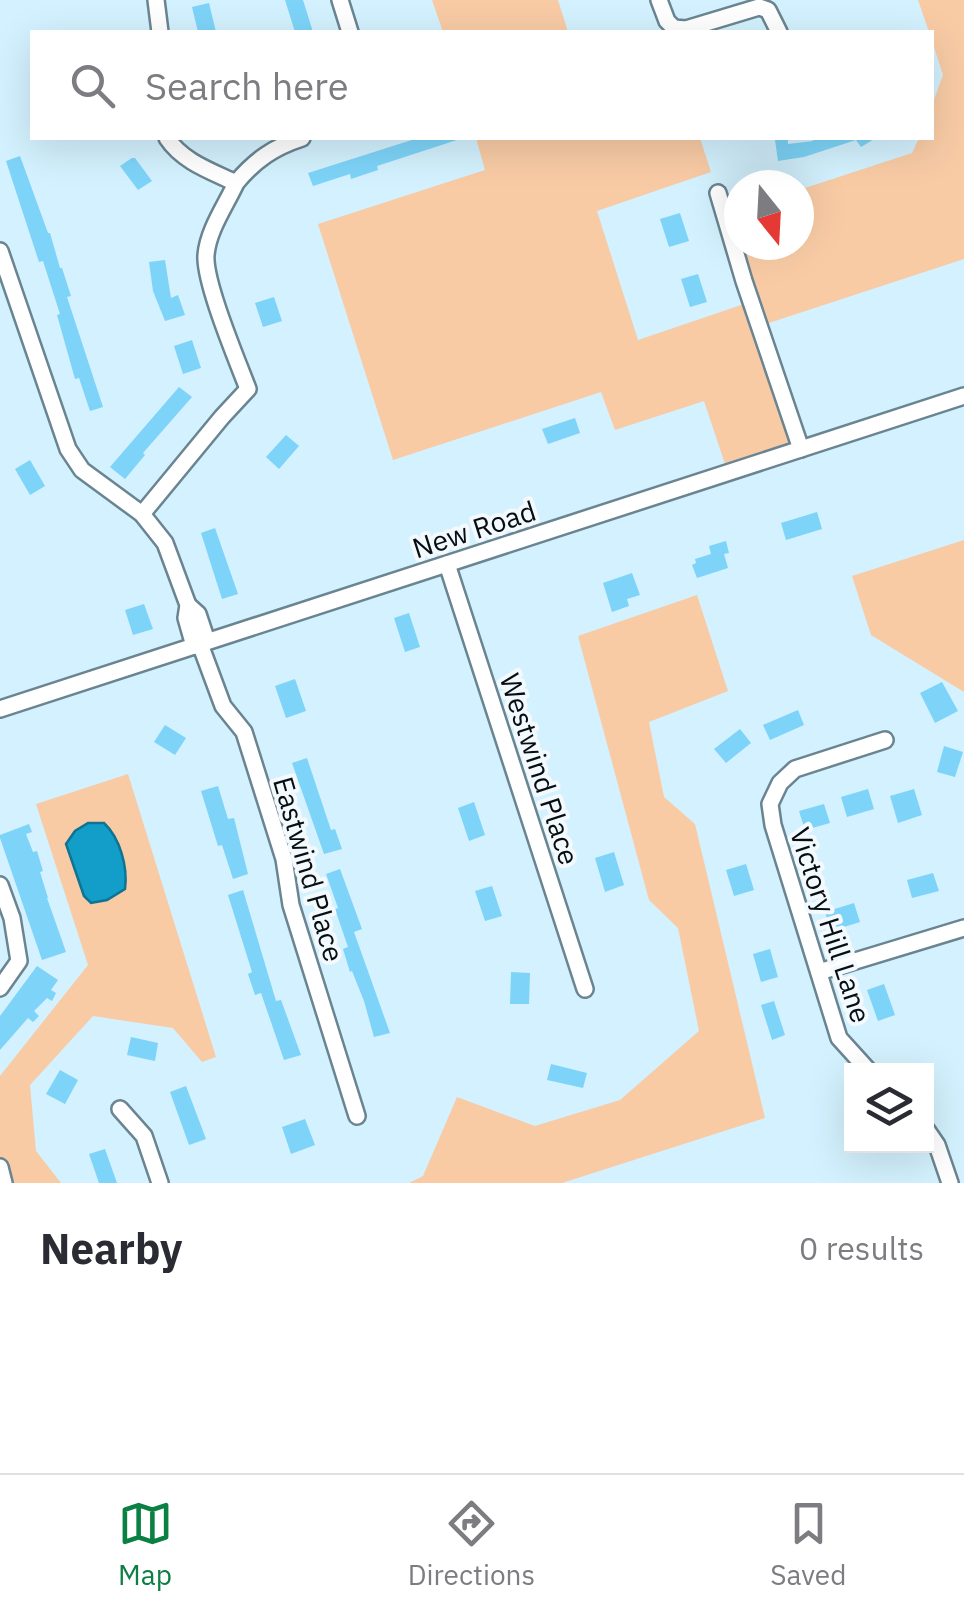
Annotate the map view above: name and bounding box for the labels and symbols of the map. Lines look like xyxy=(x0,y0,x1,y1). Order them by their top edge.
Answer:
north arrow xyxy=(724,170,814,260)
street label: New Road xyxy=(408,492,540,566)
street label: Westwind Place xyxy=(492,669,588,869)
street label: Eastwind Place xyxy=(265,772,353,966)
street label: Victory Hill Lane xyxy=(782,823,880,1027)

